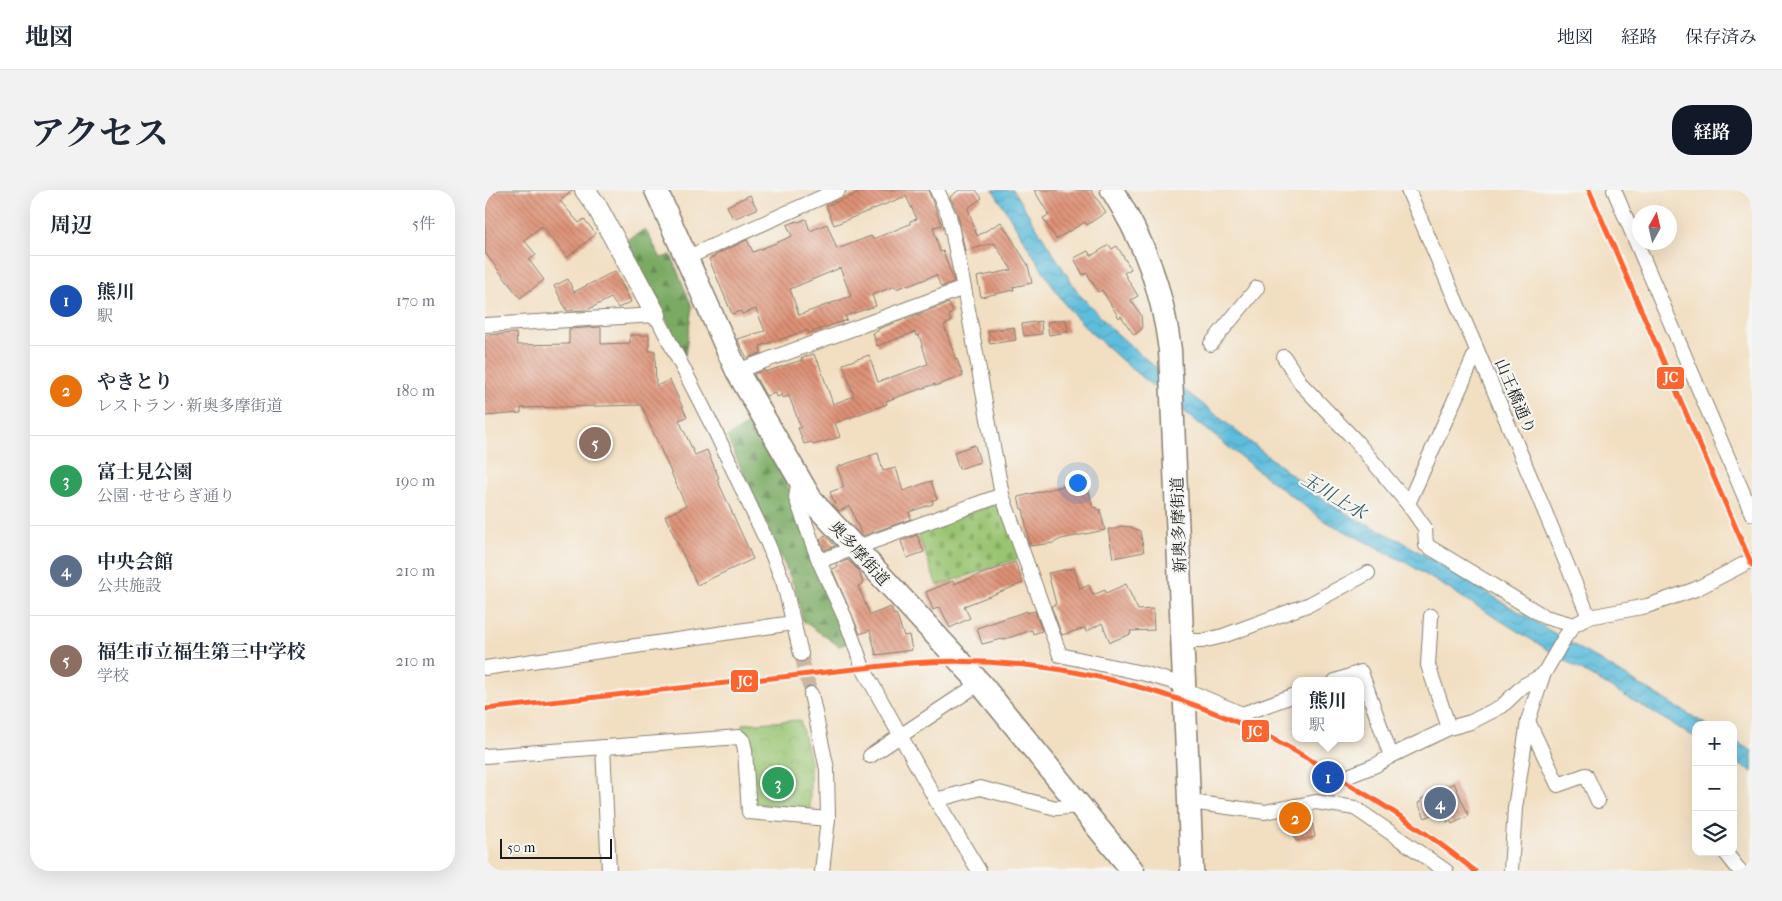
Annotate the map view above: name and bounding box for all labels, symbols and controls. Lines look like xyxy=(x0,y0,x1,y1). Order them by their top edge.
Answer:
text: 地図 xyxy=(25,23,73,51)
text: 地図 xyxy=(1557,27,1593,48)
text: 経路 xyxy=(1621,27,1657,48)
text: 保存済み xyxy=(1685,27,1757,48)
button: 経路 xyxy=(1672,105,1752,155)
text: アクセス xyxy=(30,113,169,154)
north arrow xyxy=(1632,205,1677,250)
text: 周辺 xyxy=(50,213,92,237)
text: 5件 xyxy=(412,214,435,233)
text: 熊川 xyxy=(97,281,135,303)
text: 1 xyxy=(63,291,69,310)
text: 170 m xyxy=(396,291,435,310)
text: 駅 xyxy=(97,306,113,325)
street label: 山王橋通り xyxy=(1491,356,1540,437)
line badge: JC xyxy=(1656,366,1685,390)
text: JC xyxy=(1662,369,1678,386)
text: やきとり xyxy=(97,371,173,393)
text: 2 xyxy=(62,381,70,400)
text: 180 m xyxy=(396,381,435,400)
text: レストラン · 新奥多摩街道 xyxy=(97,396,283,415)
pin: 5 xyxy=(579,424,611,462)
text: 富士見公園 xyxy=(97,461,192,483)
water label: 玉川上水 xyxy=(1297,469,1372,525)
your location xyxy=(1065,470,1091,496)
text: 3 xyxy=(63,471,69,490)
text: 190 m xyxy=(395,471,435,490)
street label: 新奥多摩街道 xyxy=(1167,477,1190,573)
text: 公園 · せせらぎ通り xyxy=(97,486,235,505)
street label: 奥多摩街道 xyxy=(826,517,893,589)
text: 中央会館 xyxy=(97,551,173,573)
text: 4 xyxy=(61,561,71,580)
text: 210 m xyxy=(396,561,435,580)
text: 公共施設 xyxy=(97,576,161,595)
text: 福生市立福生第三中学校 xyxy=(97,641,306,663)
text: 5 xyxy=(63,651,69,670)
text: 210 m xyxy=(396,651,435,670)
text: 学校 xyxy=(97,666,129,685)
line badge: JC xyxy=(730,669,759,693)
text: JC xyxy=(736,673,752,690)
popup xyxy=(1292,677,1364,742)
text: 熊川 xyxy=(1309,690,1347,712)
text: 駅 xyxy=(1309,715,1325,734)
line badge: JC xyxy=(1241,719,1270,743)
map controls xyxy=(1692,721,1737,856)
button: + xyxy=(1692,721,1737,766)
text: JC xyxy=(1246,723,1262,740)
pin: 1 xyxy=(1312,758,1344,796)
pin: 3 xyxy=(762,764,794,802)
button: − xyxy=(1692,766,1737,811)
pin: 4 xyxy=(1424,784,1456,822)
pin: 2 xyxy=(1279,799,1311,837)
button: layers xyxy=(1692,811,1737,856)
scale bar xyxy=(500,836,613,859)
text: 50 m xyxy=(507,839,535,856)

